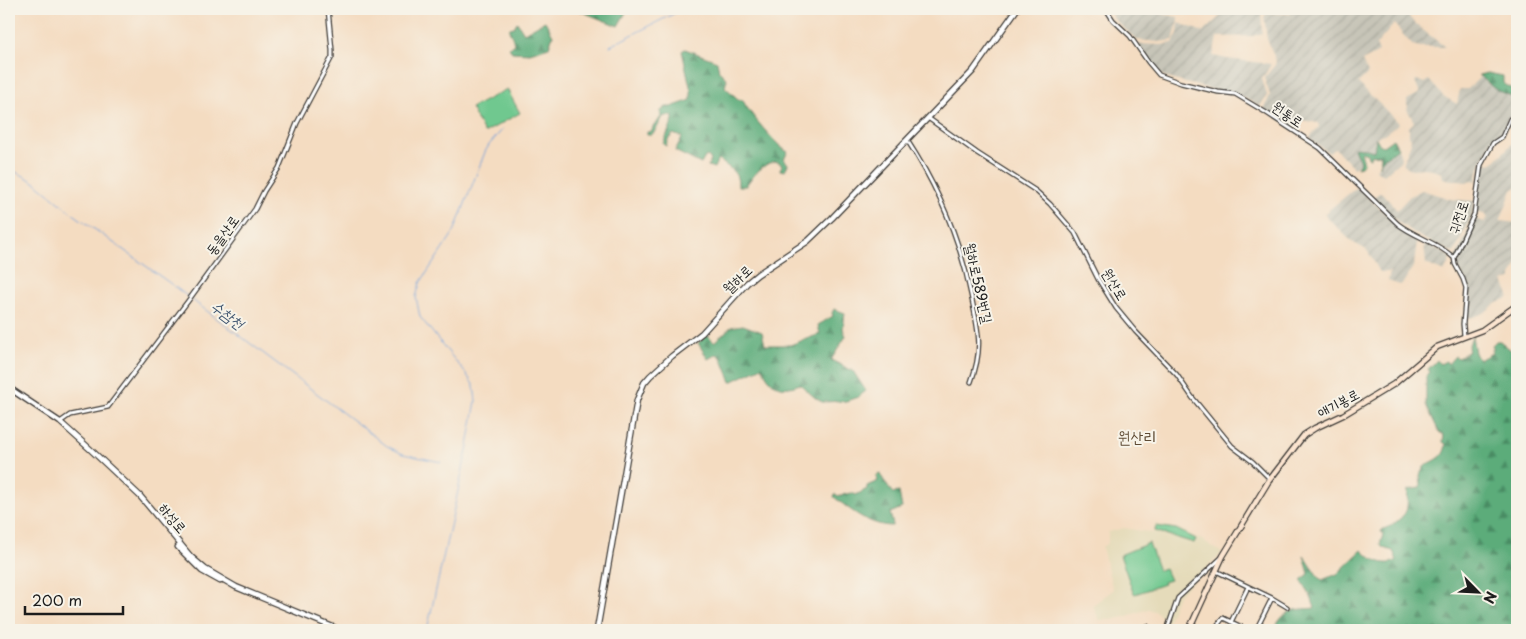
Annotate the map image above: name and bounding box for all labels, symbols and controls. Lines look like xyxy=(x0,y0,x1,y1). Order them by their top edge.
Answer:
street label: 원통로 xyxy=(1268,96,1308,132)
street label: 귀전로 xyxy=(1443,198,1473,236)
street label: 동을산로 xyxy=(200,211,244,259)
street label: 월하로589번길 xyxy=(960,241,999,326)
street label: 월하로 xyxy=(718,260,756,298)
street label: 원산로 xyxy=(1097,264,1133,304)
water label: 수참천 xyxy=(207,294,251,335)
street label: 애기봉로 xyxy=(1313,383,1363,423)
district label: 원산리 xyxy=(1118,424,1156,448)
street label: 하성로 xyxy=(154,498,192,538)
north arrow xyxy=(1454,566,1504,616)
scale bar xyxy=(25,584,122,616)
text: 200 m xyxy=(32,588,82,611)
text: N xyxy=(1478,588,1502,607)

